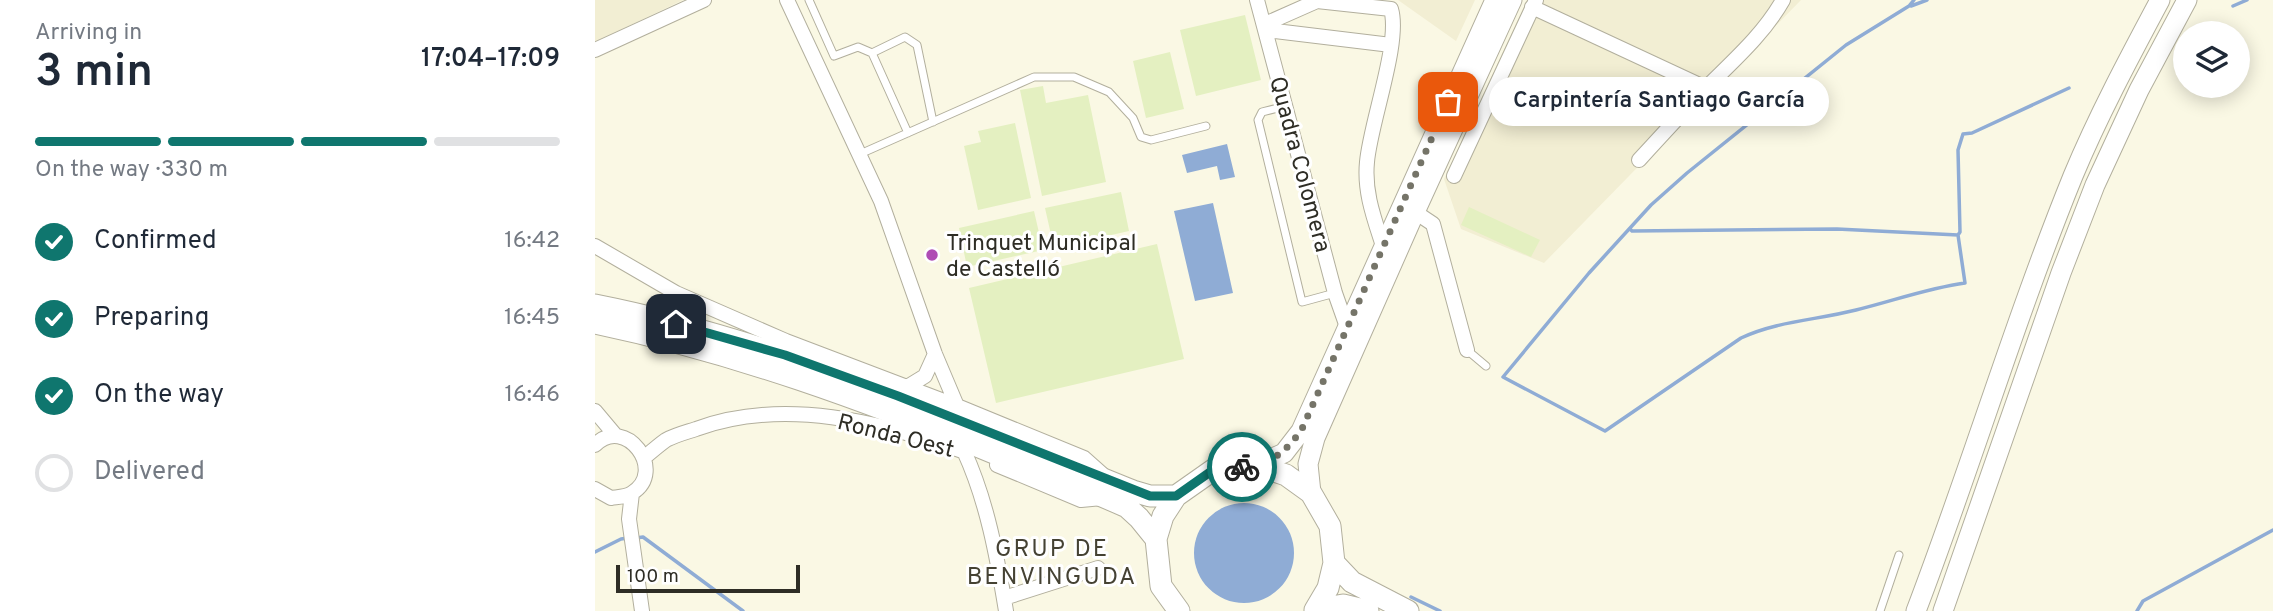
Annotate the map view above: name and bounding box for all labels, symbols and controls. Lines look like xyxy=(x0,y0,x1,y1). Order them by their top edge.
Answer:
text: Arriving in xyxy=(35,19,142,48)
map controls xyxy=(2173,21,2250,98)
button: layers xyxy=(2173,21,2250,98)
text: 17:04–17:09 xyxy=(421,43,560,76)
text: 3 min xyxy=(35,44,153,103)
pin xyxy=(1418,72,1478,132)
street label: Quadra Colomera xyxy=(1261,74,1336,256)
callout: Carpintería Santiago García xyxy=(1490,78,1829,126)
icon: bag xyxy=(1429,83,1467,121)
text: Carpintería Santiago García xyxy=(1513,87,1805,116)
text: On the way · 330 m xyxy=(35,156,228,185)
icon: check xyxy=(35,223,73,261)
text: Confirmed xyxy=(94,225,217,258)
text: 16:42 xyxy=(504,227,560,256)
place label: Trinquet Municipal de Castelló xyxy=(946,230,1137,285)
marker: Trinquet Municipal de Castelló xyxy=(924,247,940,263)
pin xyxy=(646,294,706,354)
icon: check xyxy=(35,300,73,338)
text: Preparing xyxy=(94,302,209,335)
text: 16:45 xyxy=(504,304,560,333)
icon: home xyxy=(657,305,695,343)
icon: check xyxy=(35,377,73,415)
text: On the way xyxy=(94,379,224,412)
text: 16:46 xyxy=(505,381,560,410)
street label: Ronda Oest xyxy=(834,409,957,466)
courier xyxy=(1207,432,1277,502)
icon: bike xyxy=(1223,448,1261,486)
text: Delivered xyxy=(94,456,205,489)
district label: GRUP DE BENVINGUDA xyxy=(967,535,1137,593)
scale bar xyxy=(616,562,800,594)
text: 100 m xyxy=(627,565,679,589)

